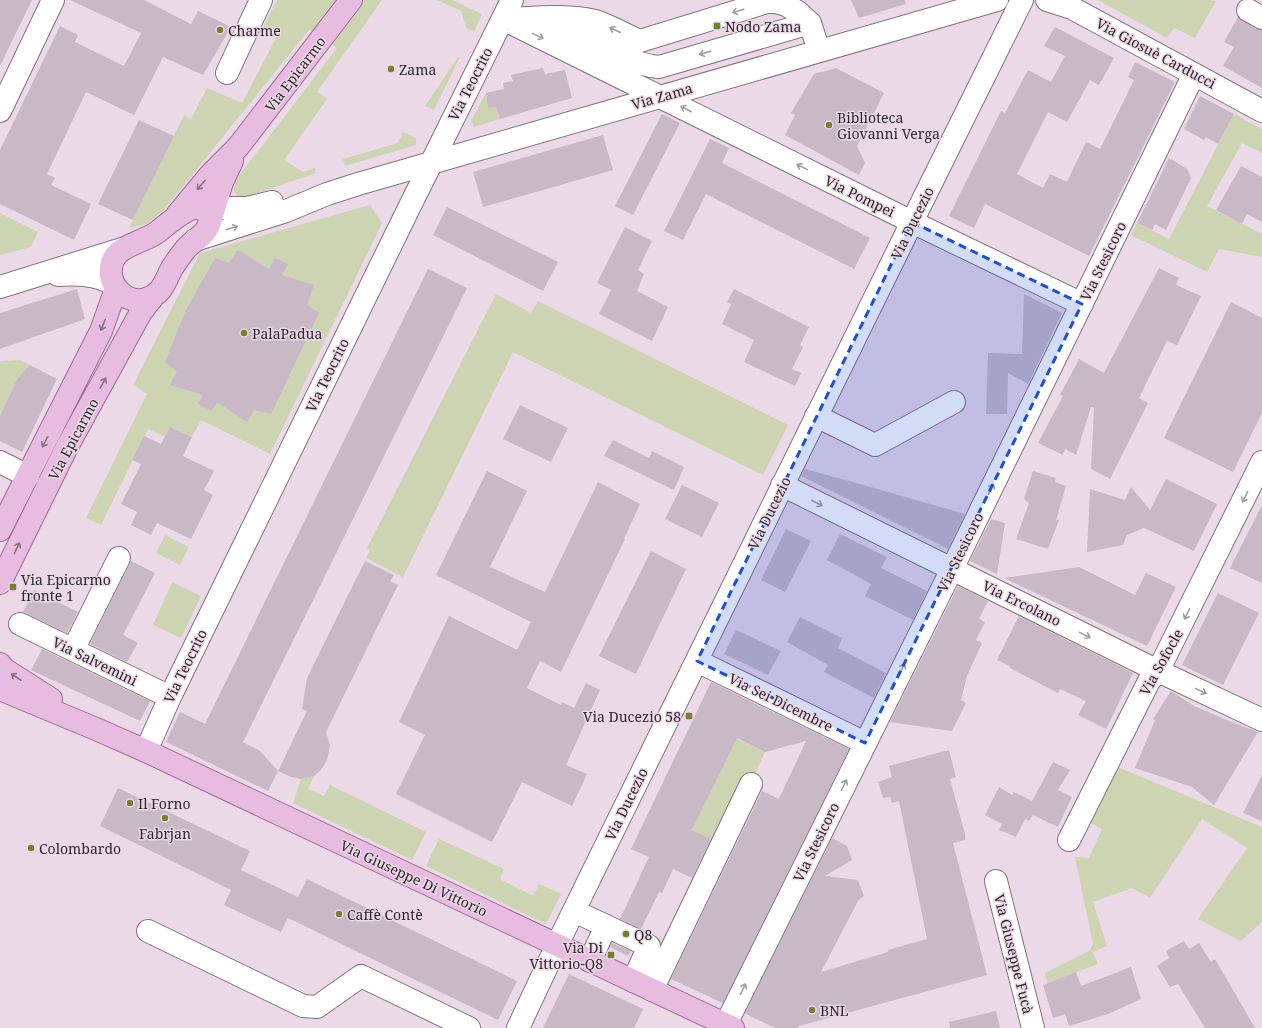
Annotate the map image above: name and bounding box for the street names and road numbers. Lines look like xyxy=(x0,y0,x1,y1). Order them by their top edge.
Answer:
street label: Via Giosuè Carducci xyxy=(1093,13,1220,93)
street label: Via Epicarmo xyxy=(260,32,330,116)
street label: Via Teocrito xyxy=(443,44,497,124)
street label: Via Zama xyxy=(629,78,695,114)
street label: Via Pompei xyxy=(822,171,899,221)
street label: Via Ducezio xyxy=(886,184,938,262)
street label: Via Stesicoro xyxy=(1076,218,1130,304)
street label: Via Teocrito xyxy=(301,335,353,415)
street label: Via Epicarmo xyxy=(44,395,102,483)
street label: Via Ducezio xyxy=(743,474,795,552)
street label: Via Stesicoro xyxy=(933,509,987,595)
street label: Via Ercolano xyxy=(980,576,1064,630)
street label: Via Sofocle xyxy=(1135,625,1187,699)
street label: Via Teocrito xyxy=(159,626,211,706)
street label: Via Salvemini xyxy=(49,632,141,690)
street label: Via Sei Dicembre xyxy=(726,669,836,735)
street label: Via Ducezio xyxy=(600,765,652,843)
street label: Via Stesicoro xyxy=(789,799,843,885)
street label: Via Giuseppe Di Vittorio xyxy=(337,836,491,920)
street label: Via Giuseppe Fucà xyxy=(990,892,1038,1016)

